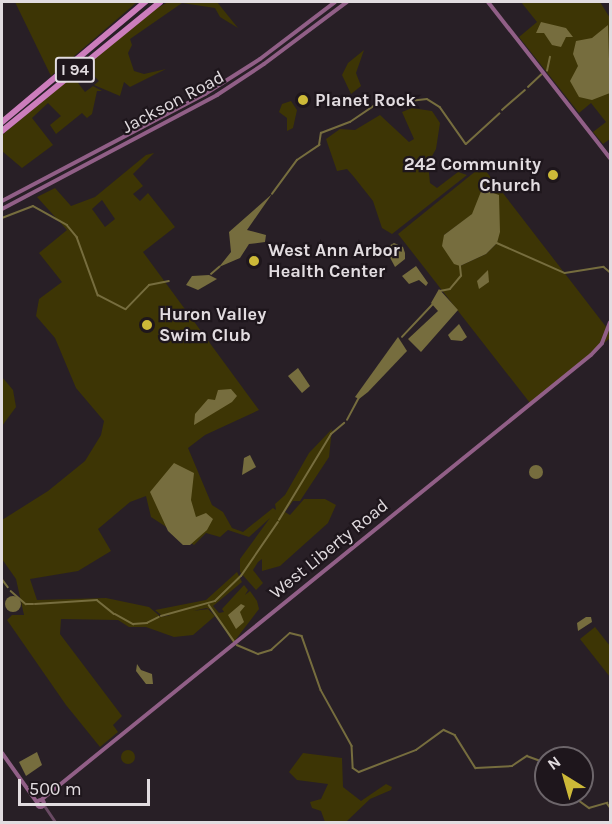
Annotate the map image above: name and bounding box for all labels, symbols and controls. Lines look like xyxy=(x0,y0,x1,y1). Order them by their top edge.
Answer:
road number: I 94 xyxy=(54,57,96,83)
street label: Jackson Road xyxy=(118,66,228,138)
place label: Planet Rock xyxy=(315,89,416,111)
marker: Planet Rock xyxy=(296,93,310,107)
place label: 242 Community Church xyxy=(404,154,541,196)
marker: 242 Community Church xyxy=(546,168,560,182)
place label: West Ann Arbor Health Center xyxy=(268,240,400,282)
marker: West Ann Arbor Health Center xyxy=(245,252,263,270)
place label: Huron Valley Swim Club xyxy=(159,304,266,346)
marker: Huron Valley Swim Club xyxy=(140,318,154,332)
street label: West Liberty Road xyxy=(265,495,393,603)
north arrow xyxy=(534,746,594,806)
text: N xyxy=(544,752,564,774)
scale bar xyxy=(21,767,153,805)
text: 500 m xyxy=(29,778,82,800)

